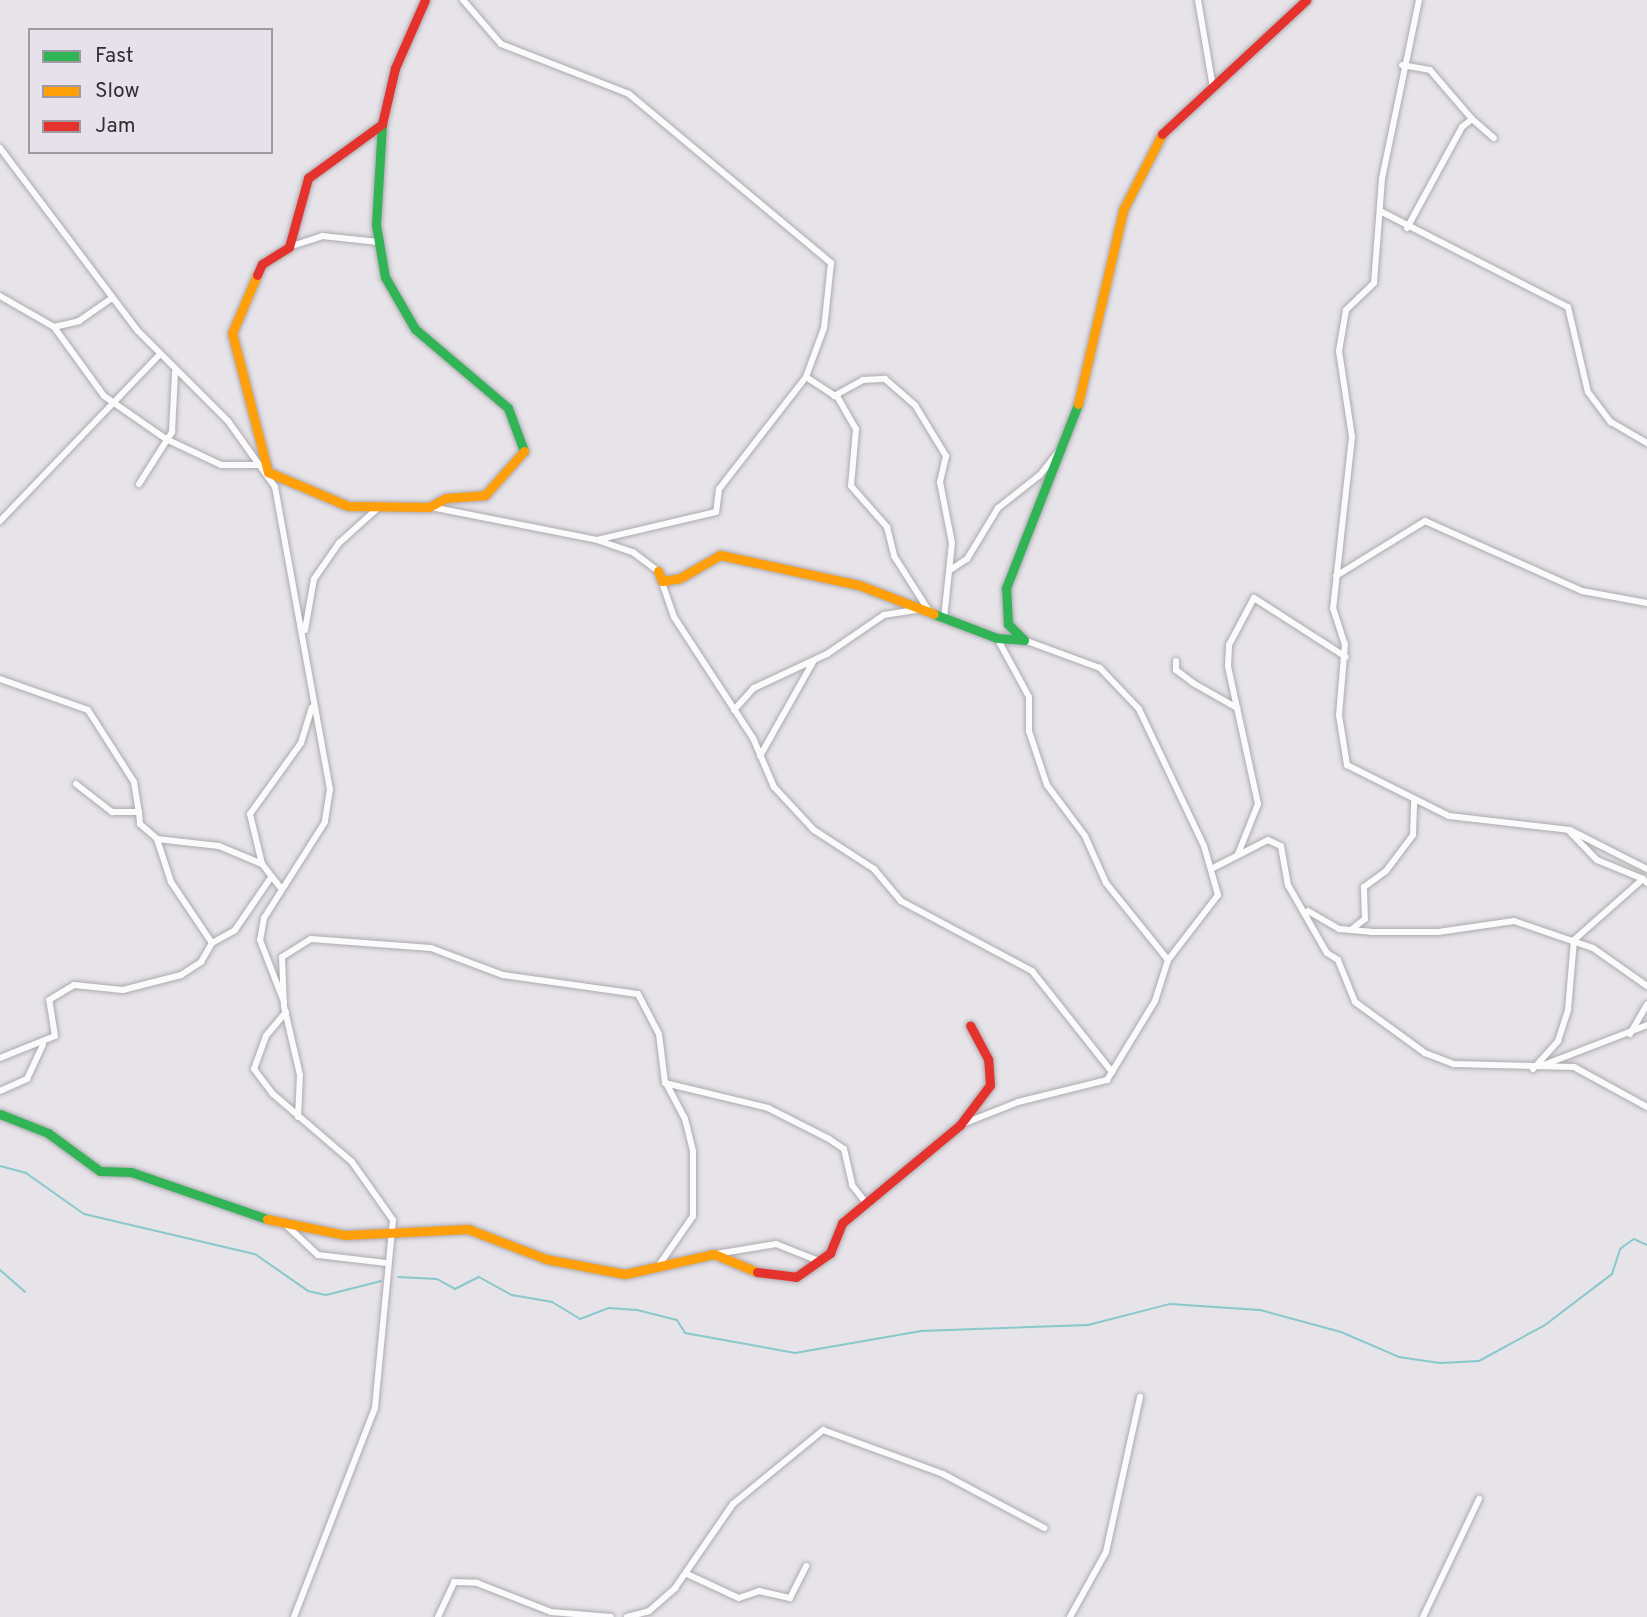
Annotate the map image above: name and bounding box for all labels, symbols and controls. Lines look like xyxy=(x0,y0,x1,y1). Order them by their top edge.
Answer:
legend xyxy=(28,28,273,154)
text: Fast xyxy=(95,43,134,70)
text: Slow xyxy=(95,78,140,105)
text: Jam xyxy=(95,113,136,140)

